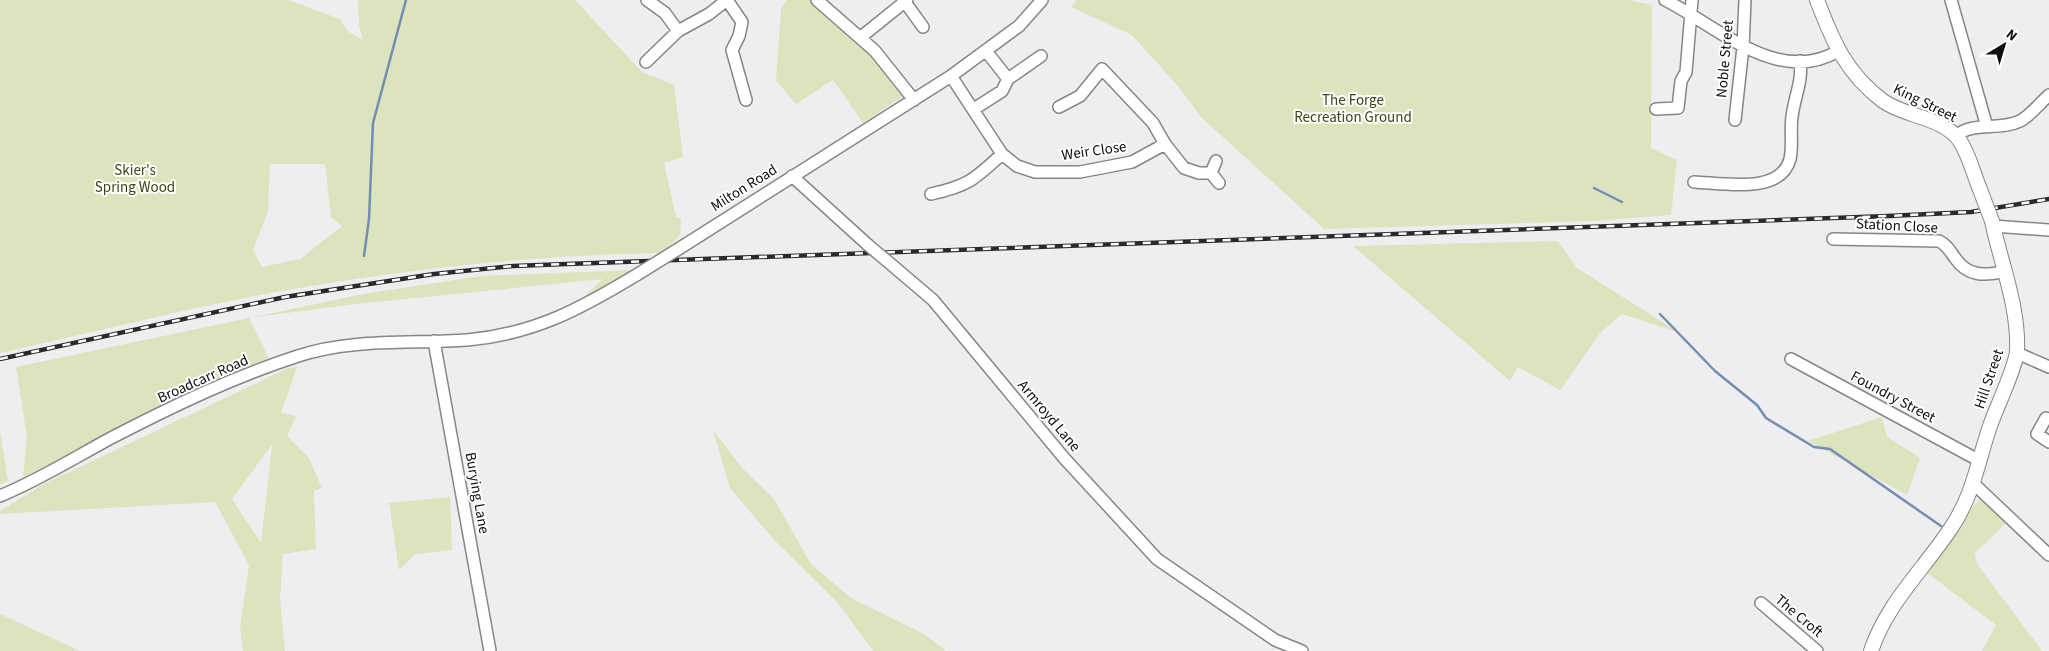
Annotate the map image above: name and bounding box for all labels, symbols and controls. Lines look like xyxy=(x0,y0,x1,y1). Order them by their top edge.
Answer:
street label: Noble Street xyxy=(1711,19,1739,99)
north arrow xyxy=(1979,20,2029,70)
text: N xyxy=(2002,25,2021,46)
street label: King Street xyxy=(1890,78,1960,128)
park label: The Forge Recreation Ground xyxy=(1294,90,1412,128)
street label: Weir Close xyxy=(1060,136,1128,166)
street label: Milton Road xyxy=(707,159,781,217)
park label: Skier's Spring Wood xyxy=(95,160,175,198)
street label: Station Close xyxy=(1855,213,1939,239)
street label: Hill Street xyxy=(1969,346,2009,412)
street label: Broadcarr Road xyxy=(154,350,252,408)
street label: Foundry Street xyxy=(1847,366,1939,428)
street label: Armroyd Lane xyxy=(1013,376,1085,456)
street label: Burying Lane xyxy=(459,451,495,535)
street label: The Croft xyxy=(1770,590,1828,643)

